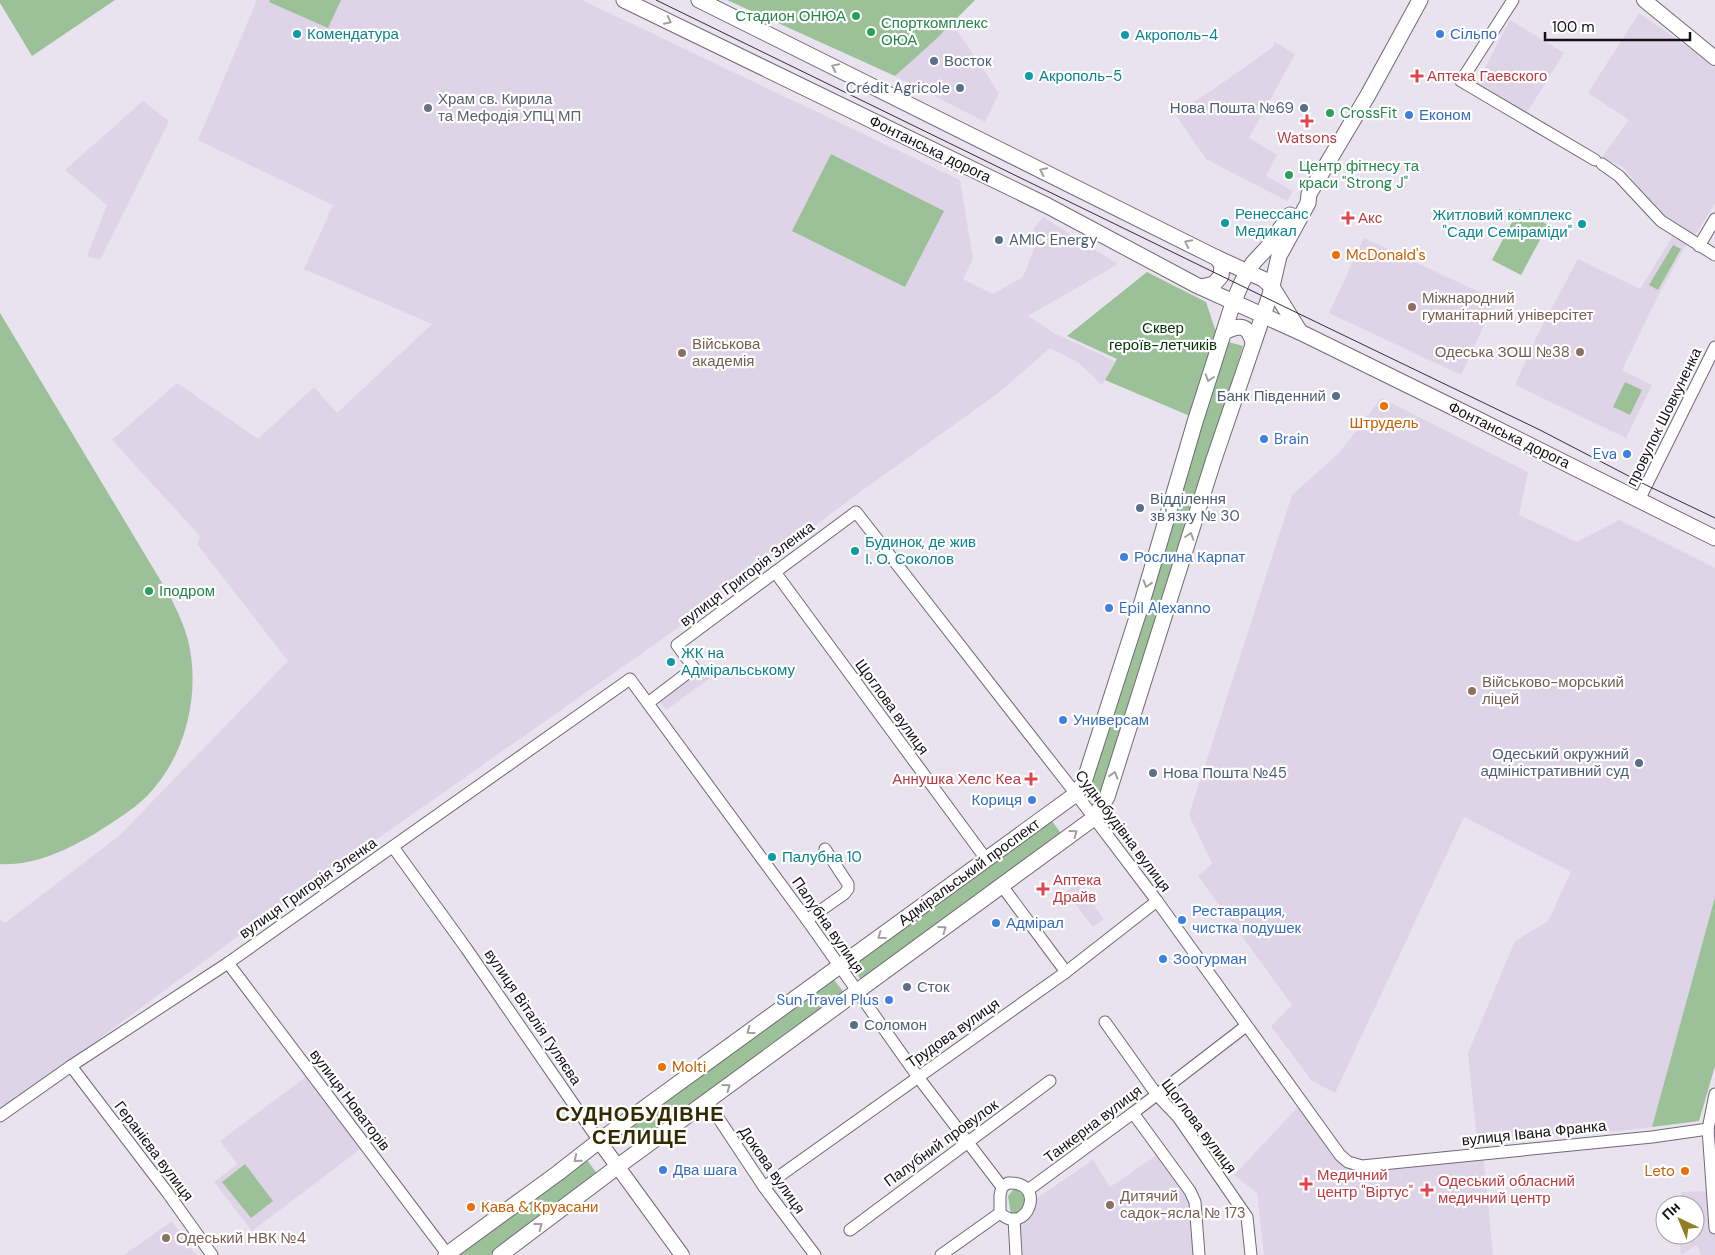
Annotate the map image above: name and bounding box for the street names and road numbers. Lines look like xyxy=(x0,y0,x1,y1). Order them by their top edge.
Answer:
street label: Фонтанська дорога xyxy=(866,111,995,187)
street label: провулок Шовкуненка xyxy=(1622,344,1707,490)
street label: Фонтанська дорога xyxy=(1445,397,1574,473)
street label: вулиця Григорія Зленка xyxy=(676,516,819,631)
street label: Щоглова вулиця xyxy=(851,655,933,759)
street label: Суднобудівна вулиця xyxy=(1071,766,1175,896)
street label: Адміральський проспект xyxy=(895,815,1043,929)
street label: вулиця Григорія Зленка xyxy=(235,833,381,943)
street label: Палубна вулиця xyxy=(787,873,869,977)
street label: вулиця Віталія Гуляєва xyxy=(480,945,586,1090)
street label: Трудова вулиця xyxy=(902,993,1004,1073)
street label: вулиця Новаторів xyxy=(305,1045,395,1155)
street label: Щоглова вулиця xyxy=(1157,1075,1241,1177)
street label: Танкерна вулиця xyxy=(1040,1081,1146,1167)
street label: Палубний провулок xyxy=(880,1095,1002,1191)
street label: Геранієва вулиця xyxy=(110,1097,198,1205)
street label: вулиця Івана Франка xyxy=(1461,1115,1608,1151)
street label: Докова вулиця xyxy=(734,1122,810,1218)

